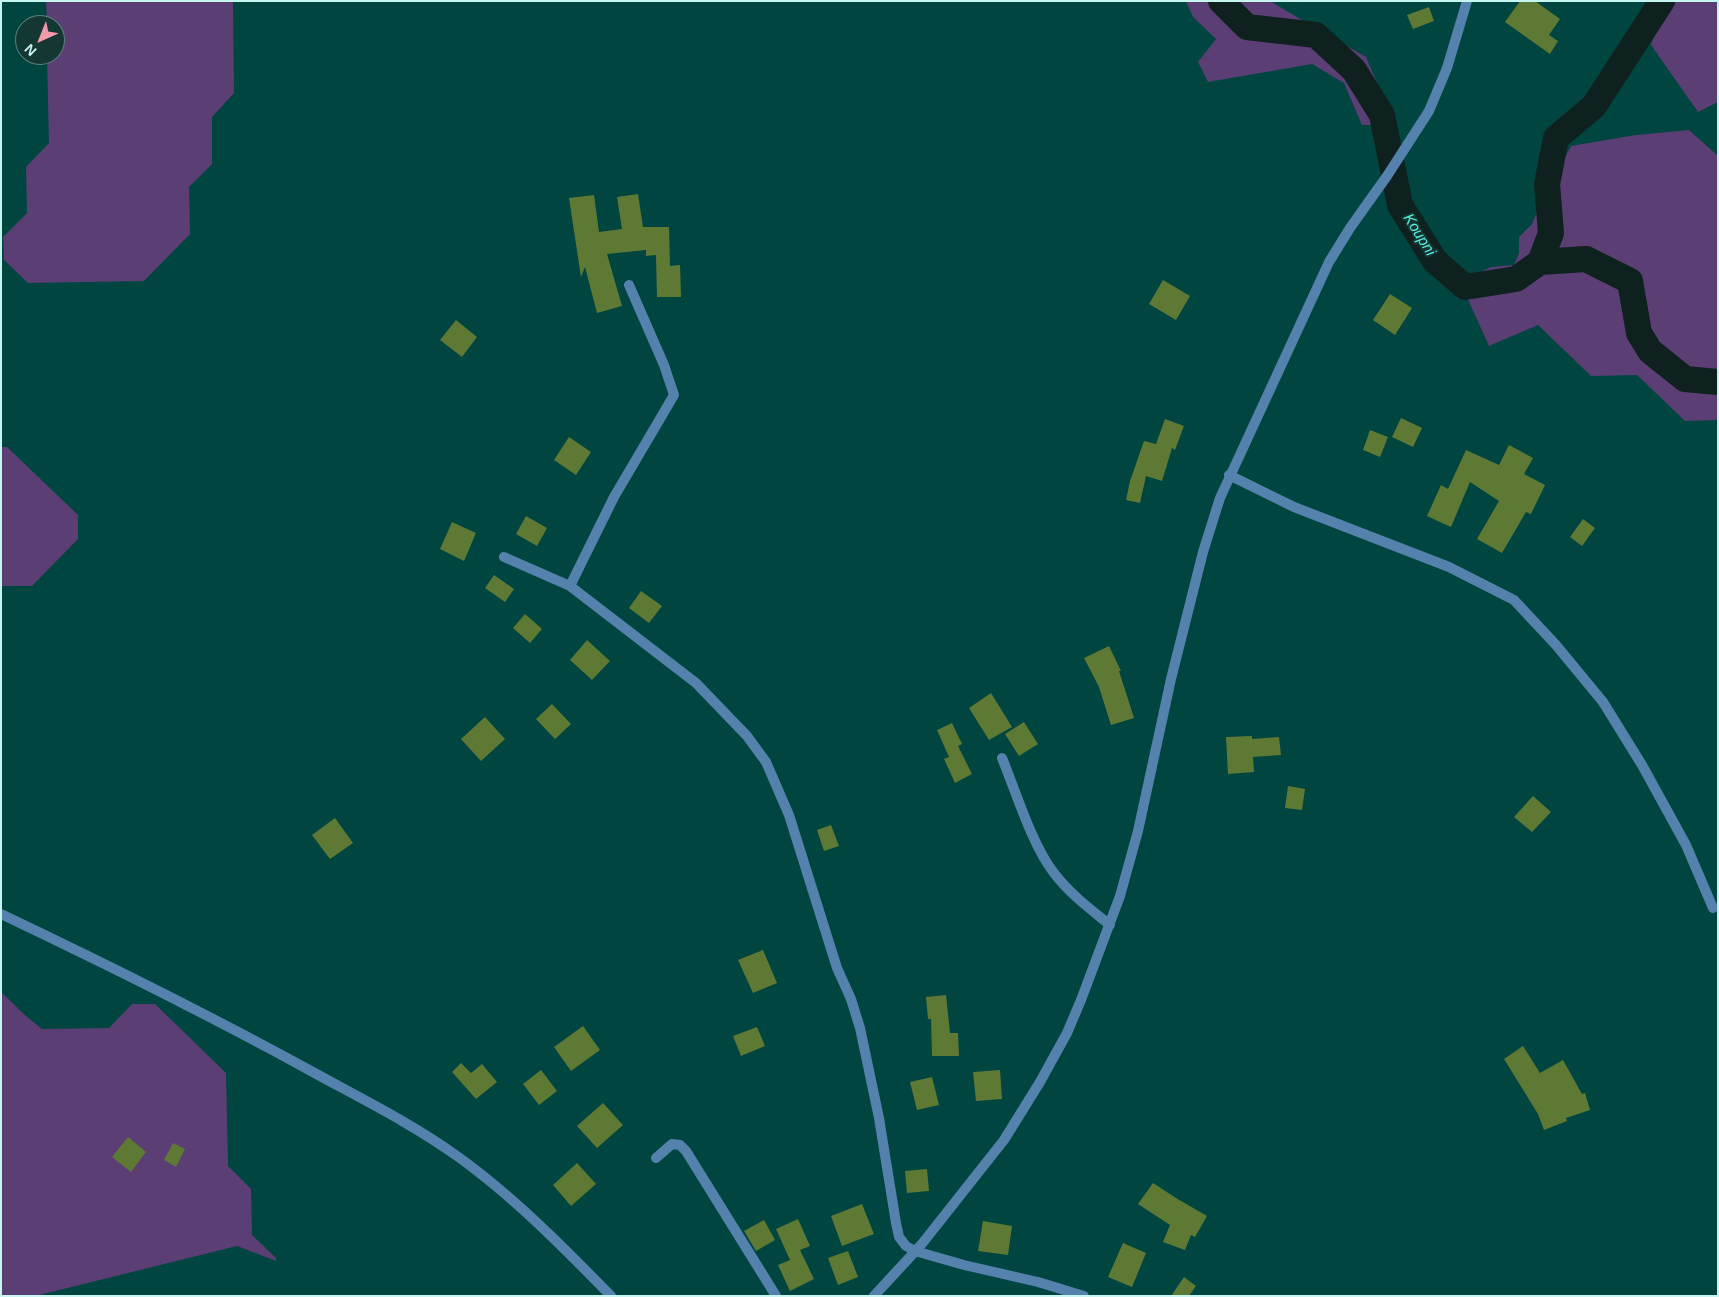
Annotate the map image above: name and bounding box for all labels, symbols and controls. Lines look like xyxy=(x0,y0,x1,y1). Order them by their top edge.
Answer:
north arrow xyxy=(15,15,65,65)
text: N xyxy=(21,41,39,59)
water label: Koupni xyxy=(1399,210,1439,260)

